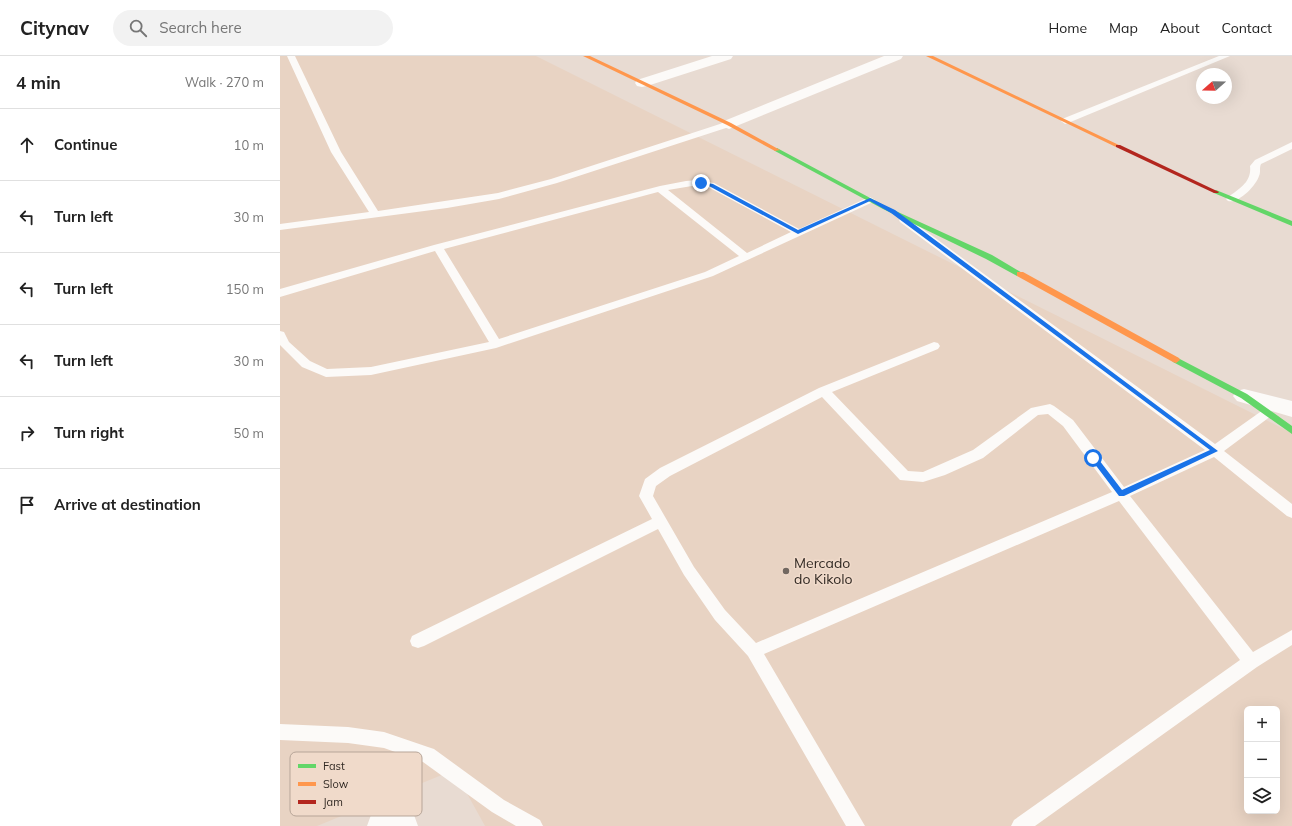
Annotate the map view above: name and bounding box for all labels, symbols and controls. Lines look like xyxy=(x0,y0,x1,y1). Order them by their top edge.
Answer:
search box xyxy=(113,10,393,46)
text: Citynav xyxy=(20,16,89,40)
icon: search xyxy=(127,17,149,39)
text: Search here xyxy=(159,18,242,37)
text: Home xyxy=(1048,19,1087,37)
text: Map xyxy=(1109,19,1138,37)
text: About xyxy=(1160,19,1200,37)
text: Contact xyxy=(1222,19,1272,37)
north arrow xyxy=(1196,68,1232,104)
text: 4 min xyxy=(16,72,61,93)
text: Walk · 270 m xyxy=(185,74,264,90)
icon: ahead xyxy=(16,134,38,156)
text: Continue xyxy=(54,135,117,154)
text: 10 m xyxy=(234,137,264,153)
route end xyxy=(692,174,710,192)
icon: left xyxy=(16,206,38,228)
text: Turn left xyxy=(54,207,113,226)
text: 30 m xyxy=(234,209,264,225)
icon: left xyxy=(16,278,38,300)
text: Turn left xyxy=(54,279,113,298)
text: 150 m xyxy=(226,281,264,297)
icon: left xyxy=(16,350,38,372)
text: Turn left xyxy=(54,351,113,370)
text: 30 m xyxy=(234,353,264,369)
icon: right xyxy=(16,422,38,444)
text: Turn right xyxy=(54,423,124,442)
text: 50 m xyxy=(234,425,264,441)
route start xyxy=(1084,449,1102,467)
icon: arrive xyxy=(16,494,38,516)
text: Arrive at destination xyxy=(54,495,201,514)
place label: Mercado do Kikolo xyxy=(794,554,853,588)
marker: Mercado do Kikolo xyxy=(781,566,791,576)
map controls xyxy=(1244,706,1280,814)
button: + xyxy=(1244,706,1280,742)
button: − xyxy=(1244,742,1280,778)
legend xyxy=(290,752,422,816)
text: Fast xyxy=(323,759,345,773)
text: Slow xyxy=(323,777,349,791)
button: layers xyxy=(1244,778,1280,814)
text: Jam xyxy=(323,795,343,809)

